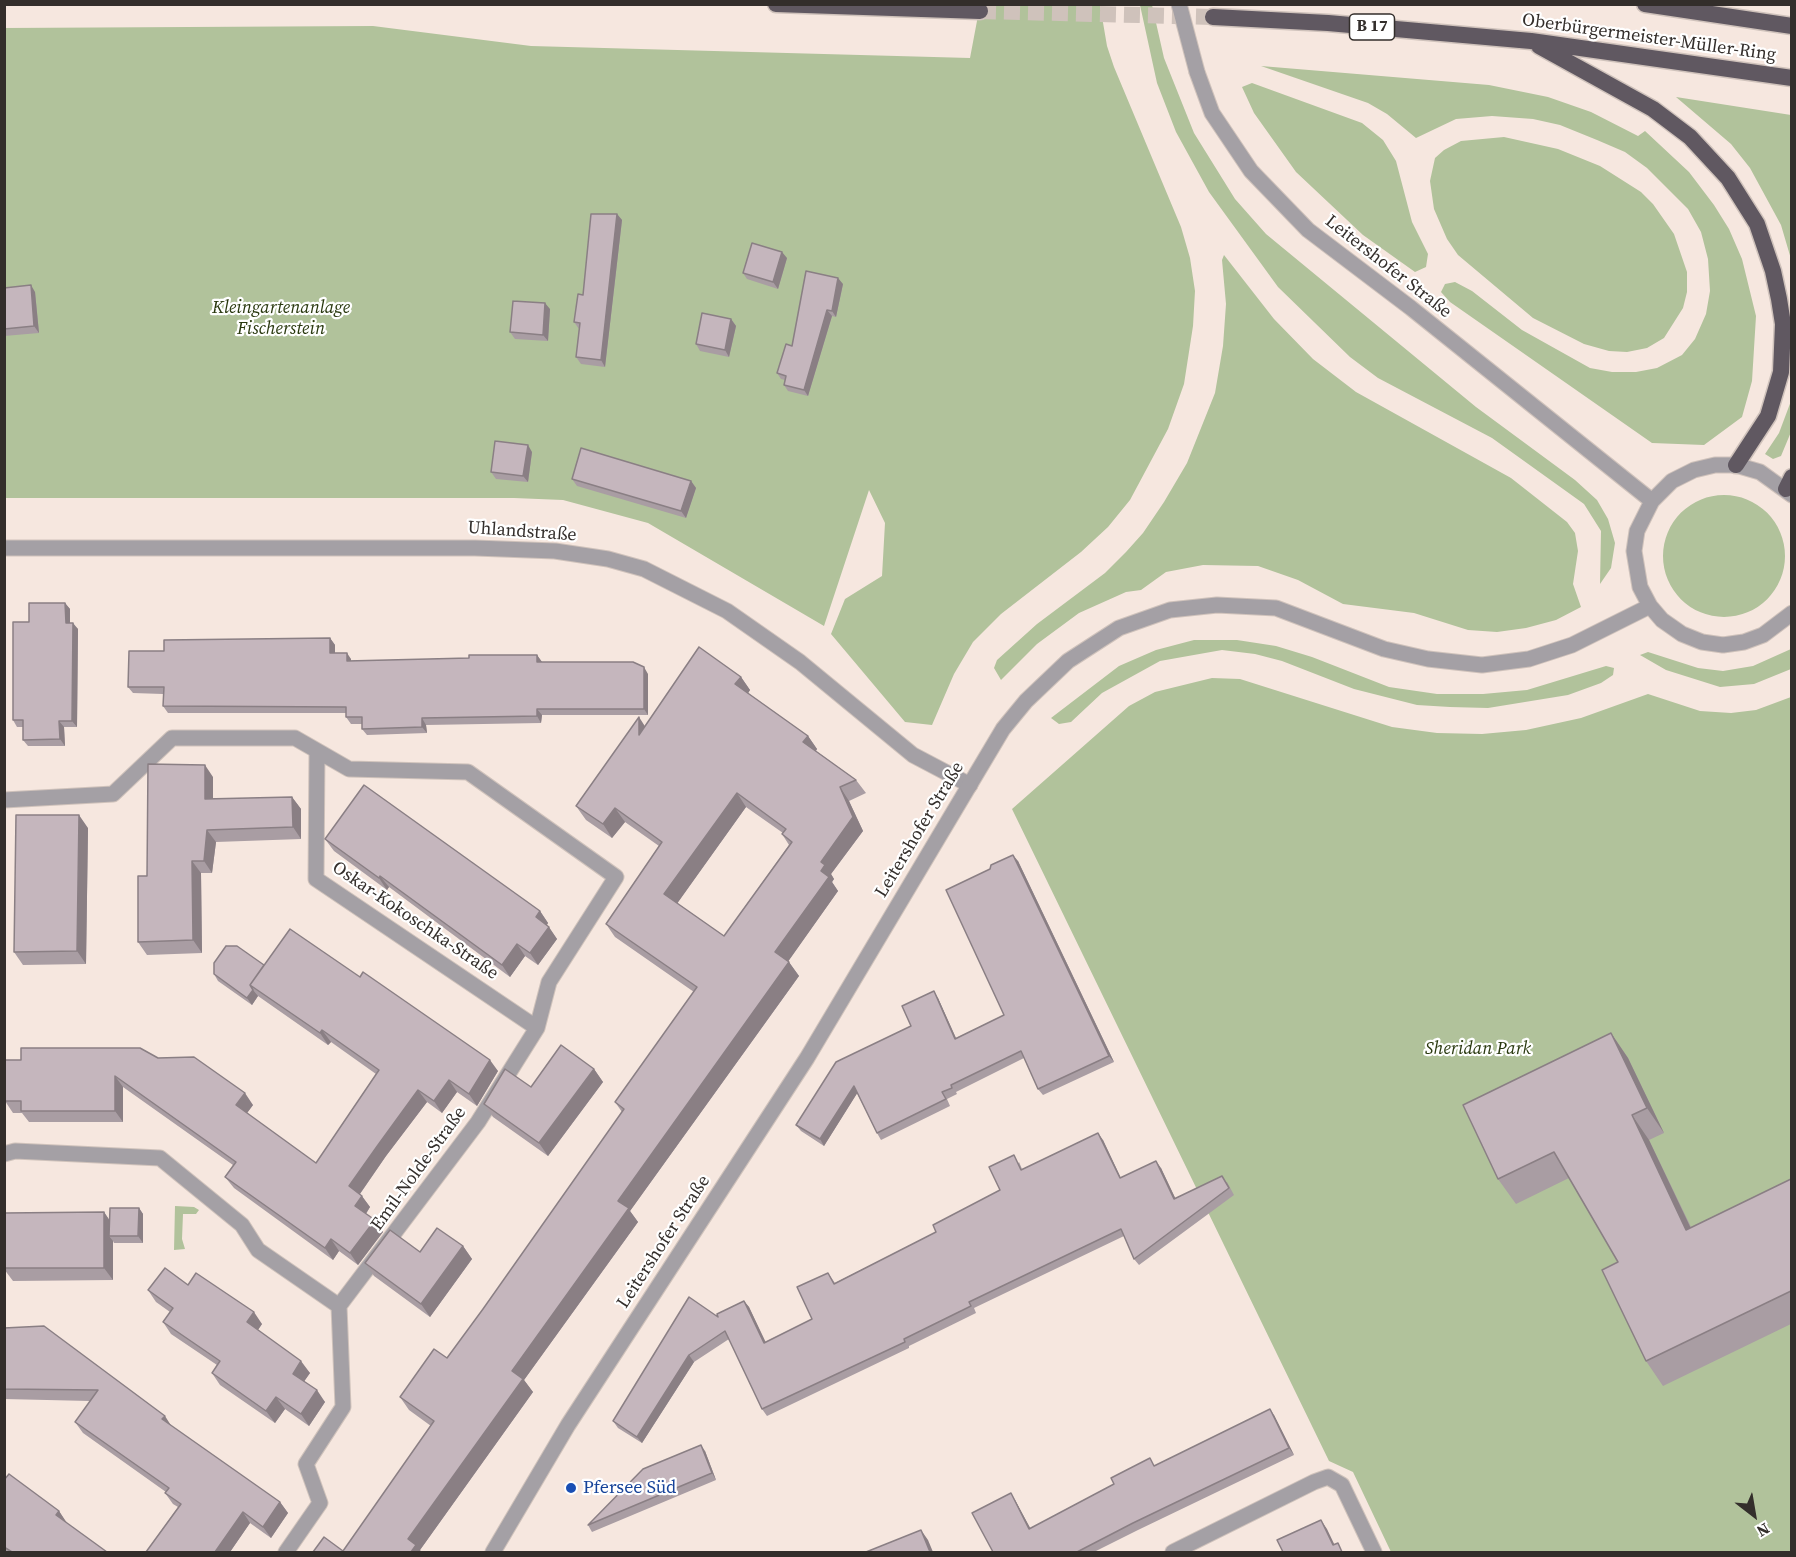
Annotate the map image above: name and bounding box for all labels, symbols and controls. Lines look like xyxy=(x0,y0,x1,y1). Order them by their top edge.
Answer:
street label: Oberbürgermeister-Müller-Ring xyxy=(1521,9,1777,67)
road number: B 17 xyxy=(1350,14,1394,40)
street label: Leitershofer Straße xyxy=(1320,211,1456,323)
park label: Kleingartenanlage Fischerstein xyxy=(212,297,350,340)
street label: Uhlandstraße xyxy=(467,517,577,547)
street label: Leitershofer Straße xyxy=(871,758,969,902)
street label: Oskar-Kokoschka-Straße xyxy=(328,857,502,985)
park label: Sheridan Park xyxy=(1425,1038,1531,1060)
street label: Emil-Nolde-Straße xyxy=(367,1103,471,1235)
street label: Leitershofer Straße xyxy=(613,1171,715,1313)
place label: Pfersee Süd xyxy=(583,1477,676,1499)
marker: Pfersee Süd xyxy=(564,1481,578,1495)
north arrow xyxy=(1724,1485,1784,1545)
text: N xyxy=(1753,1518,1774,1543)

